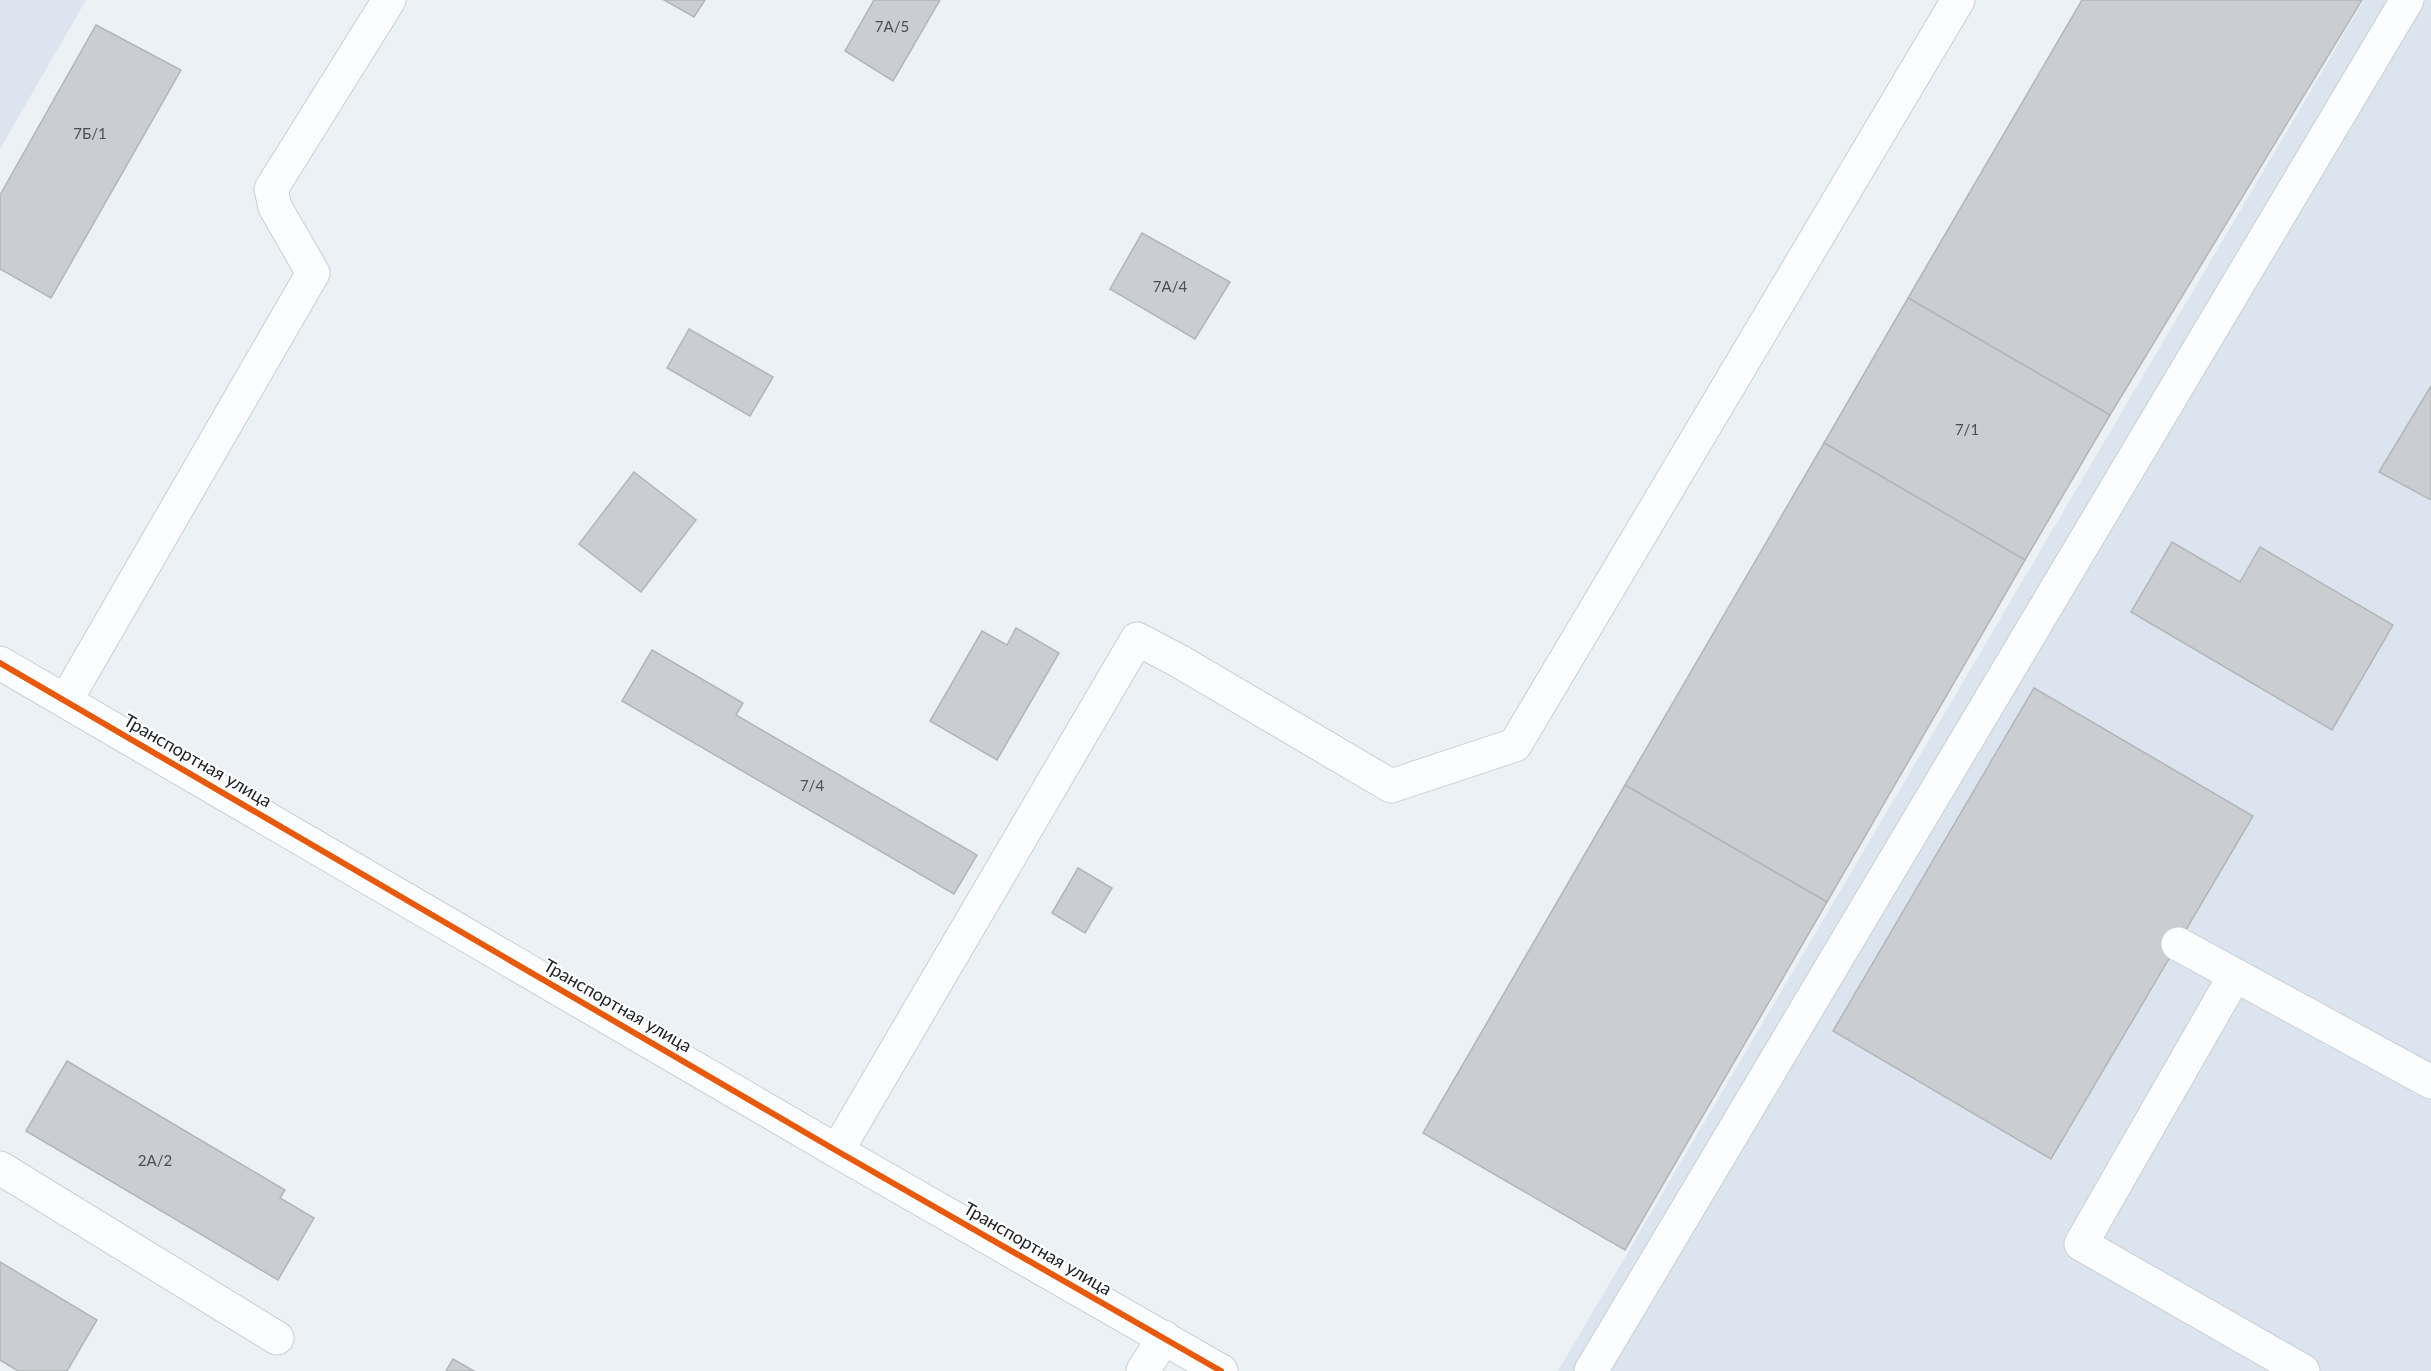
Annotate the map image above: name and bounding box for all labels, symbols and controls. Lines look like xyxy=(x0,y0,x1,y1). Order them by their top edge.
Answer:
house number: 7А/5 xyxy=(875,17,909,35)
house number: 7Б/1 xyxy=(73,124,107,142)
house number: 7А/4 xyxy=(1153,277,1187,295)
house number: 7/1 xyxy=(1955,420,1979,438)
street label: Транспортная улица xyxy=(120,709,276,811)
house number: 7/4 xyxy=(800,776,824,794)
street label: Транспортная улица xyxy=(540,954,696,1056)
house number: 2А/2 xyxy=(138,1151,172,1169)
street label: Транспортная улица xyxy=(960,1197,1116,1299)

